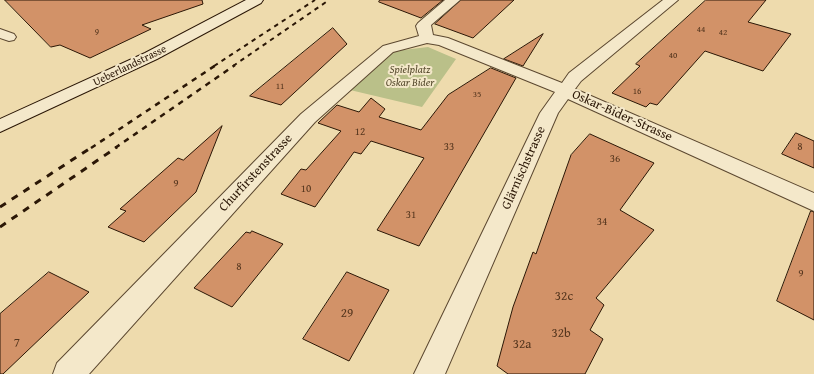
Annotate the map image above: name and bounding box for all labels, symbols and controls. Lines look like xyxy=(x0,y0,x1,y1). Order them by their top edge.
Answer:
house number: 44 xyxy=(697,25,705,35)
house number: 9 xyxy=(95,27,99,37)
house number: 42 xyxy=(719,28,727,38)
street label: Ueberlandstrasse xyxy=(91,43,169,89)
house number: 40 xyxy=(669,51,677,61)
park label: Spielplatz Oskar Bider xyxy=(386,63,434,89)
house number: 11 xyxy=(276,82,284,92)
street label: Oskar-Bider-Strasse xyxy=(569,87,675,145)
house number: 16 xyxy=(633,87,641,97)
house number: 35 xyxy=(473,90,481,100)
street label: Glärnischstrasse xyxy=(499,124,549,212)
house number: 12 xyxy=(355,125,365,139)
street label: Churfirstenstrasse xyxy=(216,131,296,215)
house number: 33 xyxy=(444,140,454,154)
house number: 8 xyxy=(797,140,803,154)
house number: 36 xyxy=(610,152,620,166)
house number: 9 xyxy=(173,177,179,191)
house number: 10 xyxy=(301,182,311,196)
house number: 31 xyxy=(406,208,416,222)
house number: 34 xyxy=(597,215,607,229)
house number: 8 xyxy=(236,260,242,274)
house number: 9 xyxy=(798,267,804,281)
house number: 32c xyxy=(555,289,573,305)
house number: 29 xyxy=(341,306,353,322)
house number: 32b xyxy=(551,326,571,342)
house number: 7 xyxy=(14,336,20,352)
house number: 32a xyxy=(513,337,531,353)

